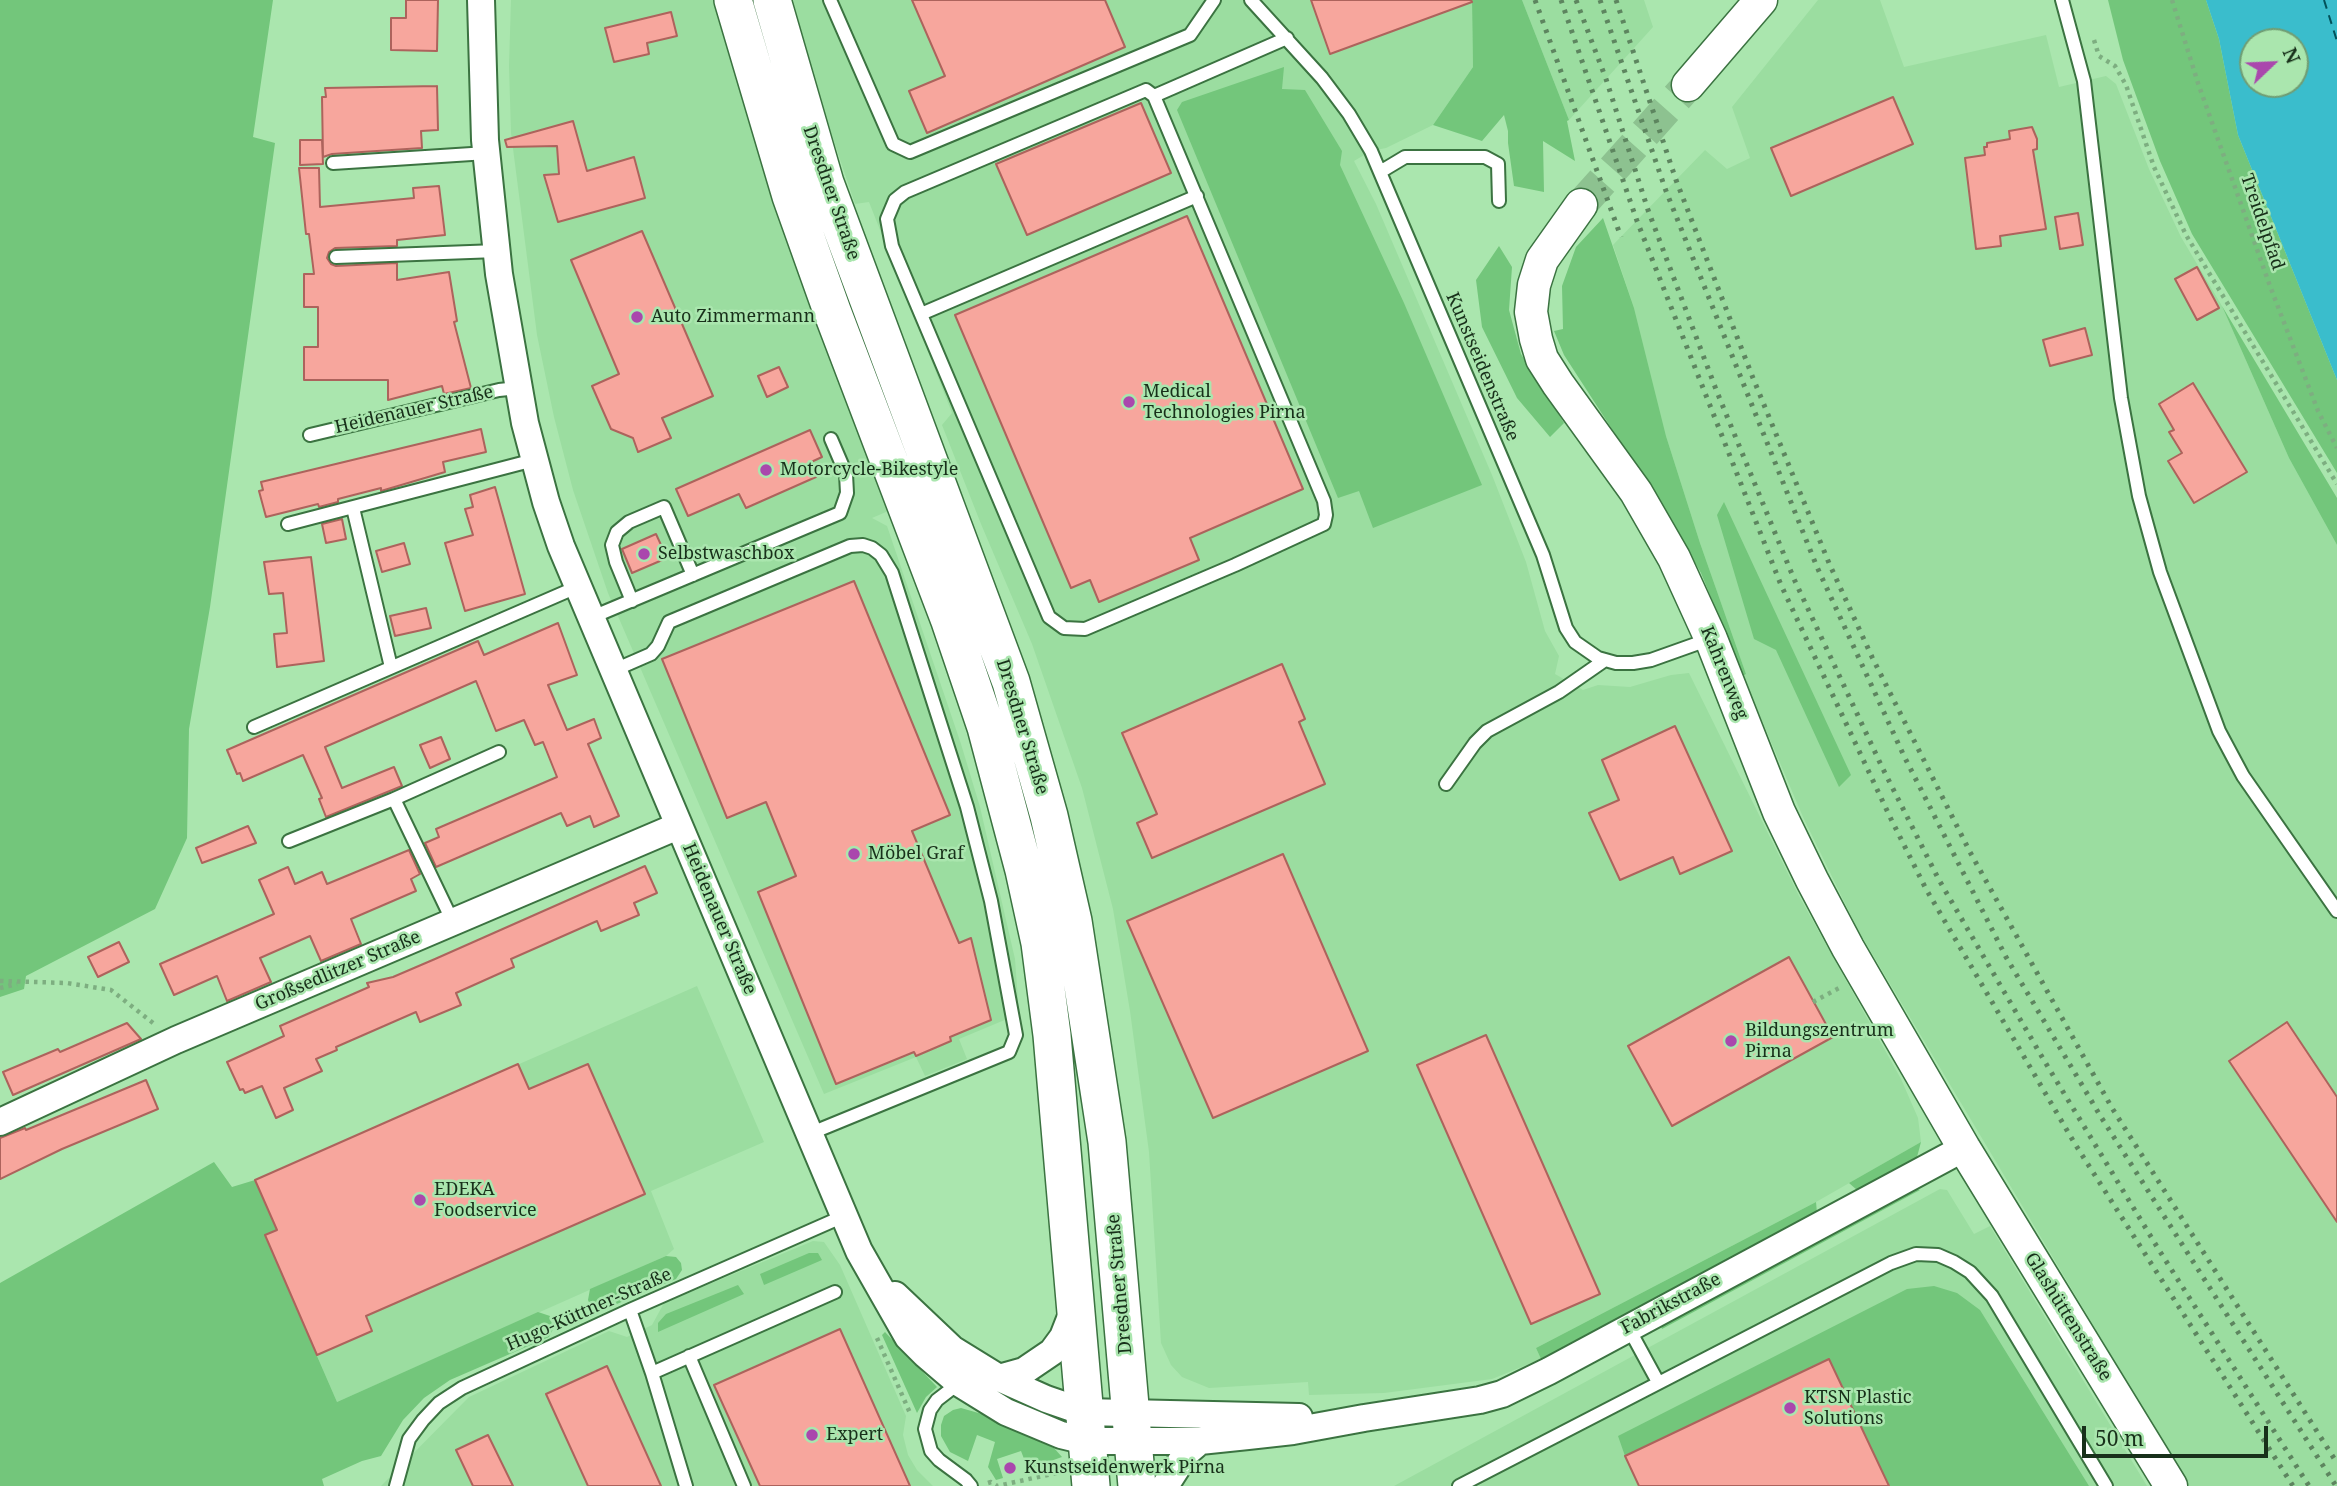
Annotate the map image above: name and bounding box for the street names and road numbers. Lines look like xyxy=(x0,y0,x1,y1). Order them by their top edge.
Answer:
street label: Dresdner Straße xyxy=(798,123,864,263)
street label: Treidelpfad xyxy=(2236,171,2288,273)
street label: Kunstseidenstraße xyxy=(1441,289,1523,445)
street label: Heidenauer Straße xyxy=(333,381,495,439)
street label: Kahrenweg xyxy=(1695,623,1753,723)
street label: Dresdner Straße xyxy=(991,657,1053,797)
street label: Heidenauer Straße xyxy=(677,840,761,998)
street label: Großsedlitzer Straße xyxy=(252,926,424,1016)
street label: Dresdner Straße xyxy=(1103,1213,1137,1355)
street label: Glashüttenstraße xyxy=(2020,1249,2116,1385)
street label: Hugo-Küttner-Straße xyxy=(503,1264,675,1356)
street label: Fabrikstraße xyxy=(1617,1269,1725,1339)

